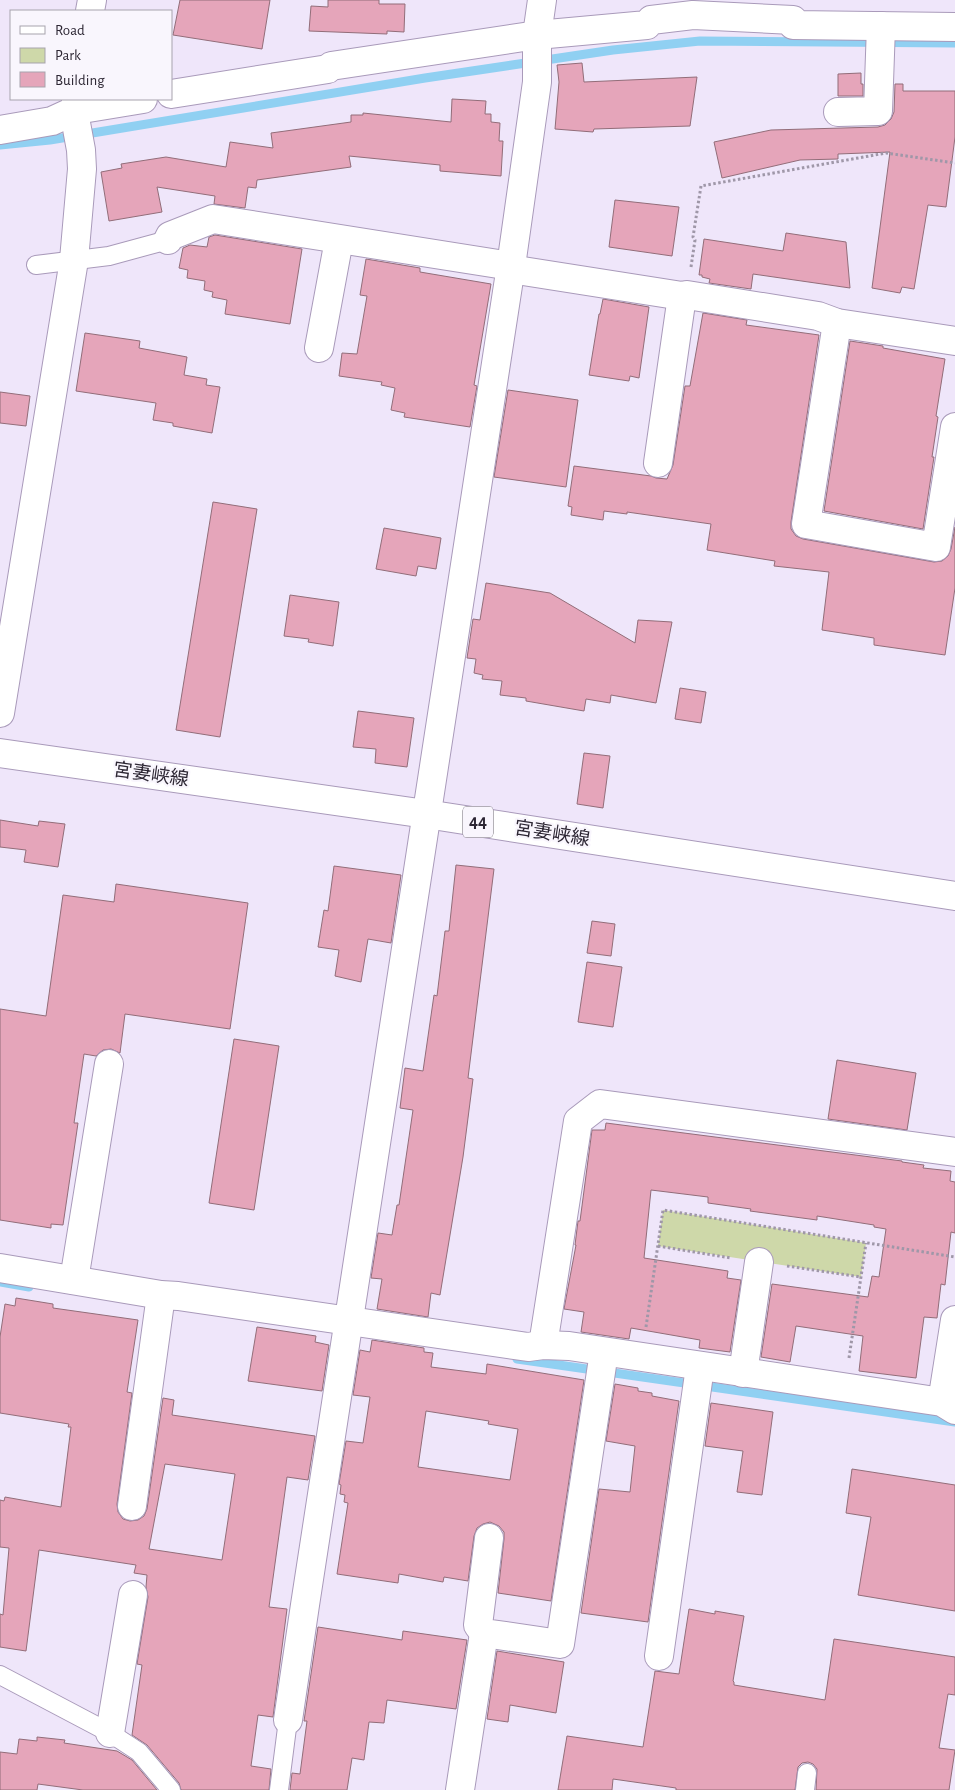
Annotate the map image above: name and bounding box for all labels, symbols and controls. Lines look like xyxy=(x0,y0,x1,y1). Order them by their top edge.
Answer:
legend xyxy=(10,10,172,100)
text: Road xyxy=(55,23,85,38)
text: Park xyxy=(55,48,81,63)
text: Building xyxy=(55,73,105,88)
street label: 宮妻峡線 xyxy=(112,759,190,790)
road number: 44 xyxy=(463,806,493,838)
street label: 宮妻峡線 xyxy=(513,818,591,849)

